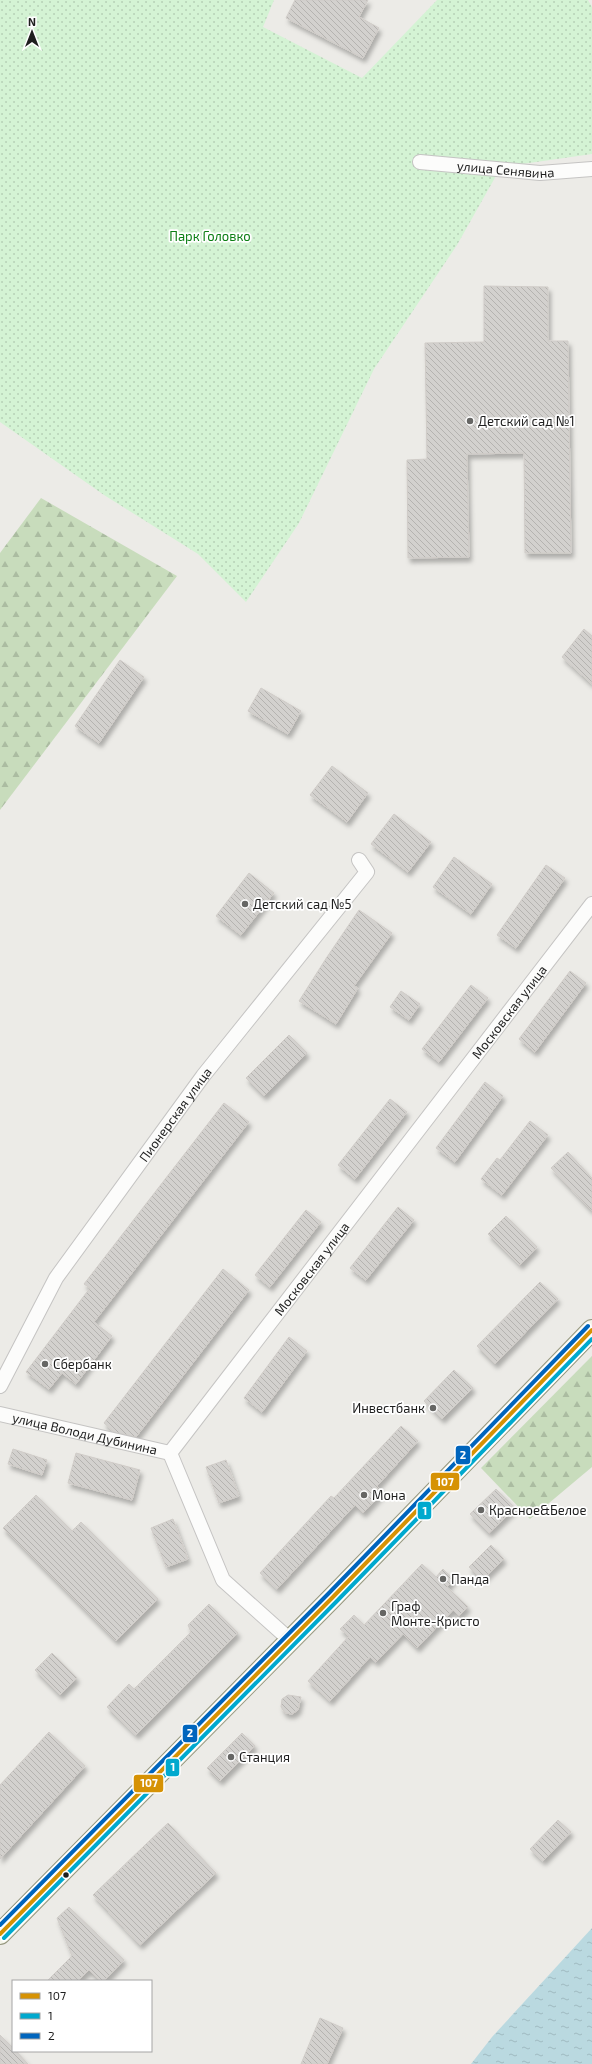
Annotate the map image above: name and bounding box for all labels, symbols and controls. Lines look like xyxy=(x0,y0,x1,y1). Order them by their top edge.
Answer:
north arrow xyxy=(12,12,52,52)
text: N xyxy=(28,15,36,28)
street label: улица Сенявина xyxy=(456,157,555,181)
park label: Парк Головко xyxy=(169,228,251,244)
place label: Детский сад №1 xyxy=(478,413,575,429)
marker: Детский сад №1 xyxy=(465,416,475,426)
place label: Детский сад №5 xyxy=(253,896,352,912)
marker: Детский сад №5 xyxy=(240,899,250,909)
street label: Московская улица xyxy=(468,962,550,1062)
street label: Пионерская улица xyxy=(135,1064,215,1165)
street label: Московская улица xyxy=(271,1219,353,1319)
place label: Сбербанк xyxy=(53,1356,112,1372)
marker: Сбербанк xyxy=(40,1359,50,1369)
place label: Инвестбанк xyxy=(352,1400,425,1416)
marker: Инвестбанк xyxy=(428,1403,438,1413)
street label: улица Володи Дубинина xyxy=(11,1409,159,1458)
line badge: 2 xyxy=(455,1445,471,1465)
text: 2 xyxy=(460,1448,466,1461)
line badge: 107 xyxy=(430,1472,460,1491)
text: 107 xyxy=(436,1475,454,1488)
place label: Мона xyxy=(372,1487,406,1503)
marker: Мона xyxy=(359,1490,369,1500)
line badge: 1 xyxy=(417,1501,432,1520)
place label: Красное&Белое xyxy=(489,1502,587,1518)
text: 1 xyxy=(423,1504,427,1517)
marker: Красное&Белое xyxy=(476,1505,486,1515)
place label: Панда xyxy=(451,1571,489,1587)
marker: Панда xyxy=(438,1574,448,1584)
place label: Граф Монте-Кристо xyxy=(391,1598,480,1629)
marker: Граф Монте-Кристо xyxy=(378,1608,388,1618)
line badge: 2 xyxy=(182,1724,198,1743)
text: 2 xyxy=(187,1726,193,1739)
place label: Станция xyxy=(239,1749,290,1765)
marker: Станция xyxy=(226,1752,236,1762)
line badge: 1 xyxy=(165,1758,180,1777)
text: 1 xyxy=(171,1760,175,1773)
line badge: 107 xyxy=(133,1774,164,1793)
text: 107 xyxy=(140,1776,158,1789)
unlabelled marker xyxy=(61,1870,71,1880)
legend xyxy=(12,1980,152,2052)
text: 107 xyxy=(48,1988,66,2002)
text: 1 xyxy=(48,2008,53,2022)
text: 2 xyxy=(48,2028,55,2042)

